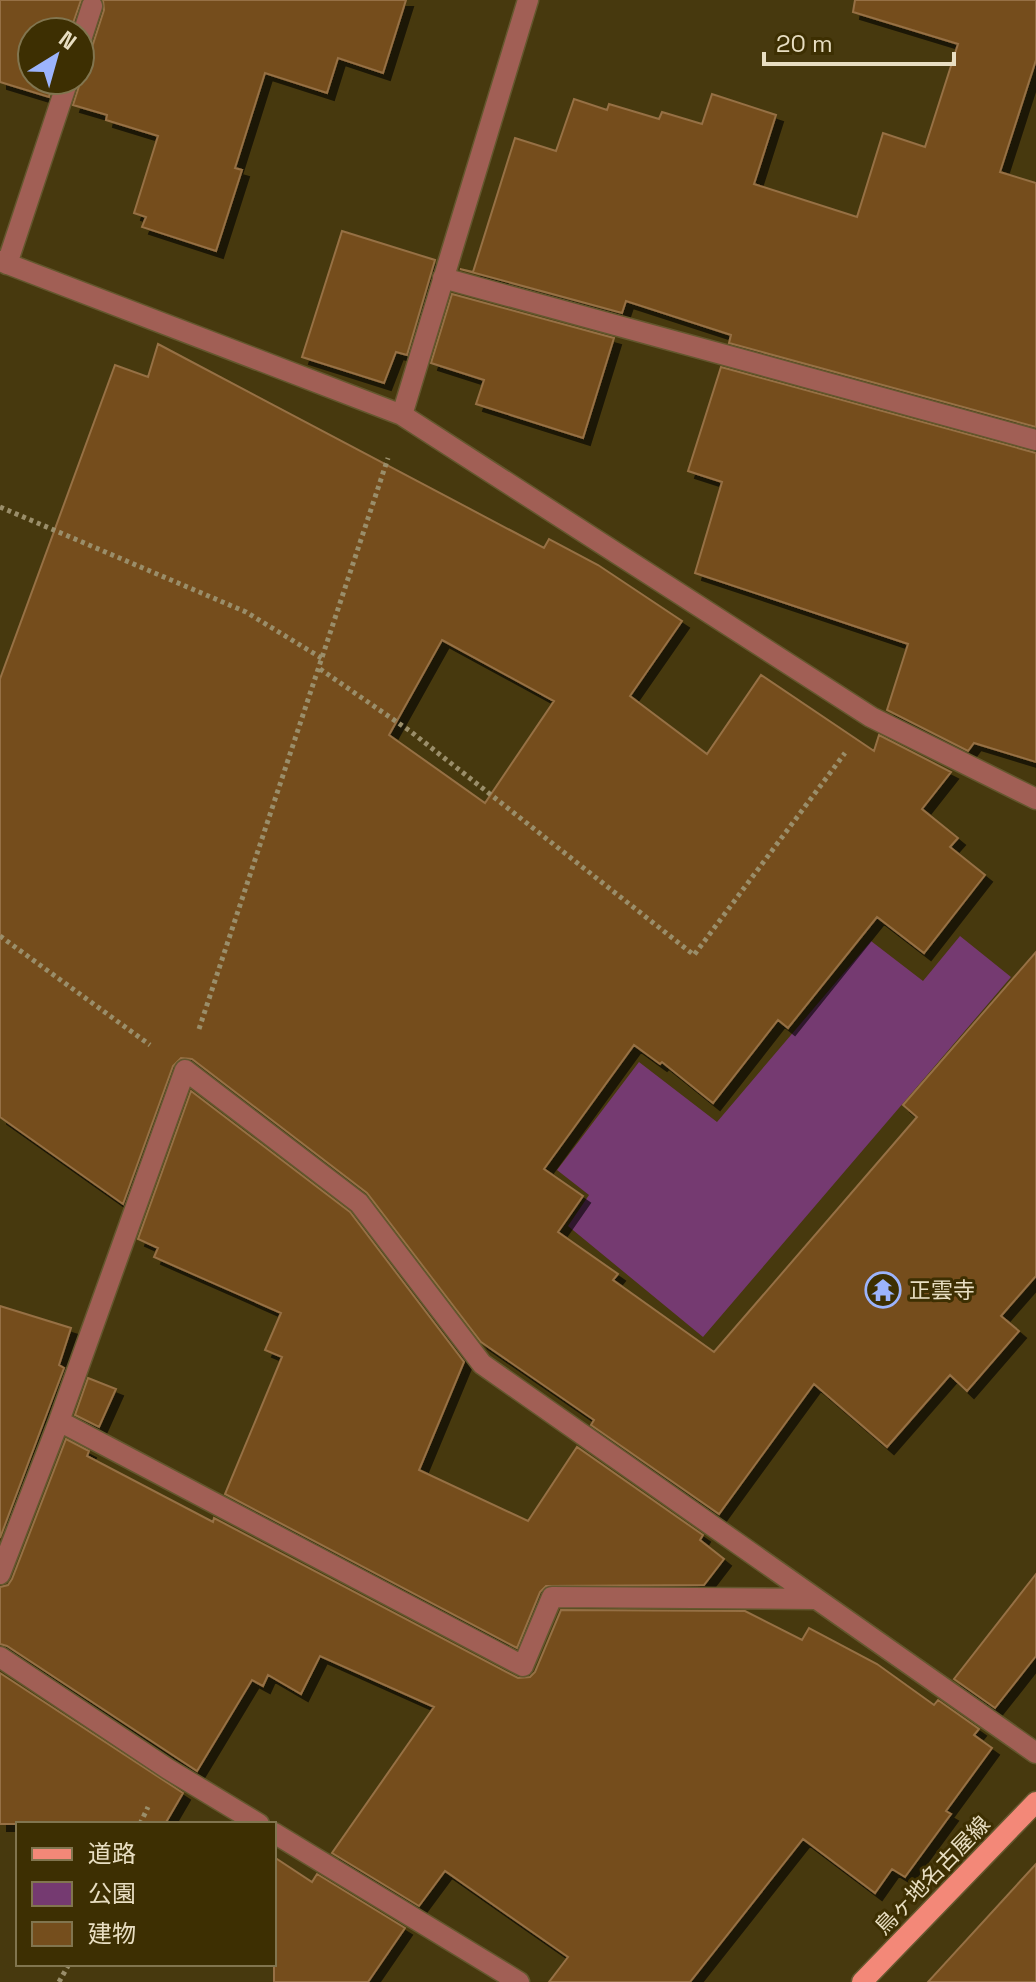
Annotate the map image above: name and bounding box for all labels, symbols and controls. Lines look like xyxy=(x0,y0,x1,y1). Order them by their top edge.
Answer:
north arrow xyxy=(16,16,96,96)
scale bar xyxy=(764,16,954,66)
text: N xyxy=(54,24,82,56)
text: 20 m xyxy=(776,28,833,59)
temple icon: 正雲寺 xyxy=(864,1271,902,1309)
place label: 正雲寺 xyxy=(909,1276,975,1304)
street label: 鳥ヶ地名古屋線 xyxy=(868,1810,996,1940)
legend xyxy=(16,1822,276,1966)
text: 道路 xyxy=(88,1838,136,1869)
text: 公園 xyxy=(88,1878,136,1909)
text: 建物 xyxy=(88,1918,136,1949)

